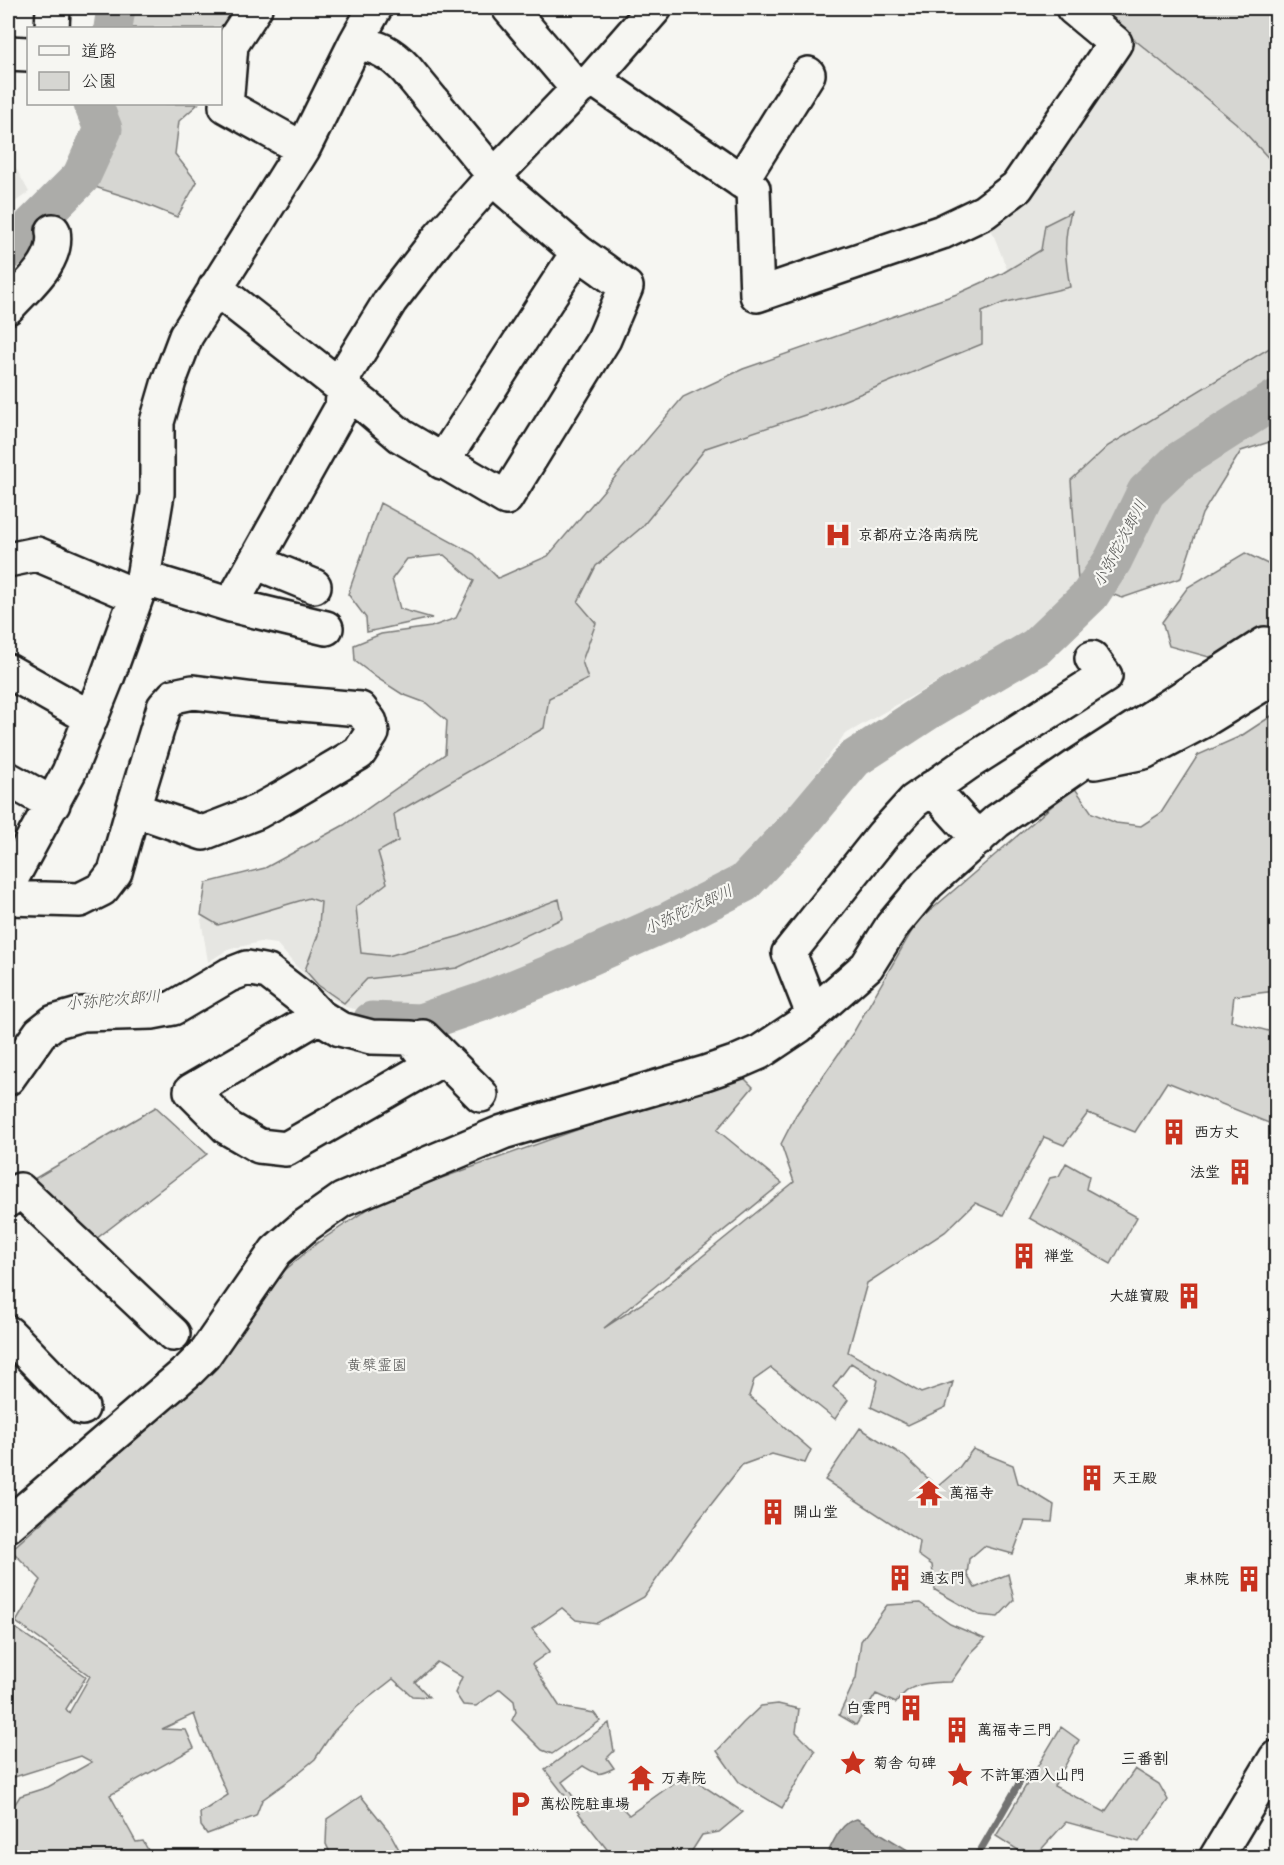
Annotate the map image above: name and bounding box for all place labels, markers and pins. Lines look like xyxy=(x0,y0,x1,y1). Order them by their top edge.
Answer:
hospital icon: 京都府立洛南病院 xyxy=(823,520,853,550)
place label: 京都府立洛南病院 xyxy=(858,526,978,545)
building icon: 西方丈 xyxy=(1159,1117,1189,1147)
place label: 西方丈 xyxy=(1194,1123,1239,1142)
building icon: 法堂 xyxy=(1225,1157,1255,1187)
place label: 法堂 xyxy=(1190,1163,1220,1182)
building icon: 禅堂 xyxy=(1009,1241,1039,1271)
place label: 禅堂 xyxy=(1044,1247,1074,1266)
building icon: 大雄寶殿 xyxy=(1174,1281,1204,1311)
place label: 大雄寶殿 xyxy=(1109,1287,1169,1306)
building icon: 天王殿 xyxy=(1077,1463,1107,1493)
place label: 天王殿 xyxy=(1112,1469,1157,1488)
temple icon: 萬福寺 xyxy=(914,1478,944,1508)
place label: 萬福寺 xyxy=(949,1484,994,1503)
building icon: 開山堂 xyxy=(758,1497,788,1527)
place label: 開山堂 xyxy=(793,1503,838,1522)
building icon: 通玄門 xyxy=(885,1563,915,1593)
building icon: 東林院 xyxy=(1234,1564,1264,1594)
place label: 通玄門 xyxy=(920,1569,965,1588)
place label: 東林院 xyxy=(1184,1570,1229,1589)
building icon: 白雲門 xyxy=(896,1693,926,1723)
place label: 白雲門 xyxy=(846,1699,891,1718)
building icon: 萬福寺三門 xyxy=(942,1715,972,1745)
place label: 萬福寺三門 xyxy=(977,1721,1052,1740)
place icon: 菊舎 句碑 xyxy=(838,1748,868,1778)
place label: 菊舎 句碑 xyxy=(873,1754,936,1773)
place icon: 不許軍酒入山門 xyxy=(945,1760,975,1790)
temple icon: 万寿院 xyxy=(626,1763,656,1793)
place label: 不許軍酒入山門 xyxy=(980,1766,1085,1785)
place label: 万寿院 xyxy=(661,1769,706,1788)
parking icon: 萬松院駐車場 xyxy=(505,1789,535,1819)
place label: 萬松院駐車場 xyxy=(540,1795,630,1814)

